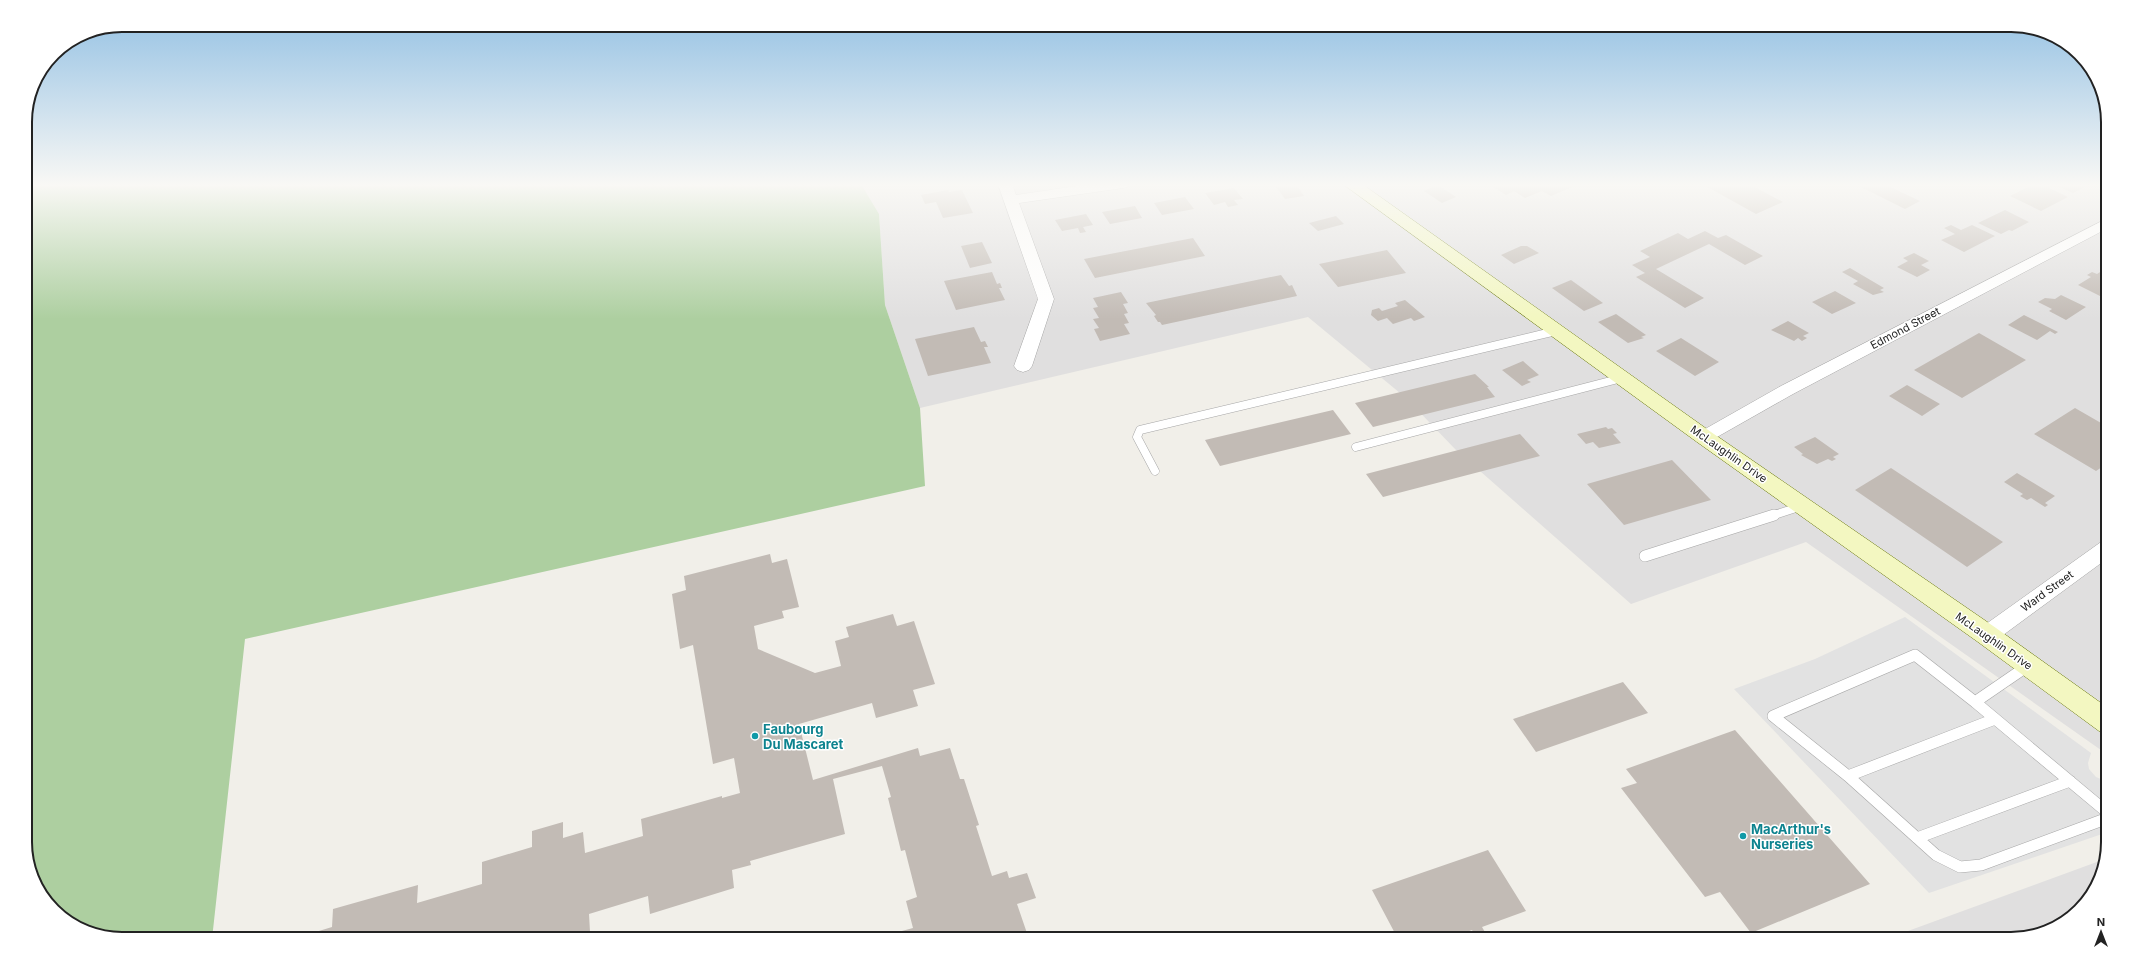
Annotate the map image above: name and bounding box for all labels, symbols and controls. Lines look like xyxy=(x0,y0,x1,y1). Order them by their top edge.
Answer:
street label: Edmond Street xyxy=(1868,304,1943,352)
street label: McLaughlin Drive xyxy=(1688,422,1770,486)
street label: Ward Street xyxy=(2018,567,2076,615)
street label: McLaughlin Drive xyxy=(1953,609,2035,673)
place label: Faubourg Du Mascaret xyxy=(763,721,844,752)
marker: Faubourg Du Mascaret xyxy=(750,731,760,741)
place label: MacArthur's Nurseries xyxy=(1751,821,1831,852)
marker: MacArthur's Nurseries xyxy=(1738,831,1748,841)
north arrow xyxy=(2081,912,2121,952)
text: N xyxy=(2097,915,2105,929)

